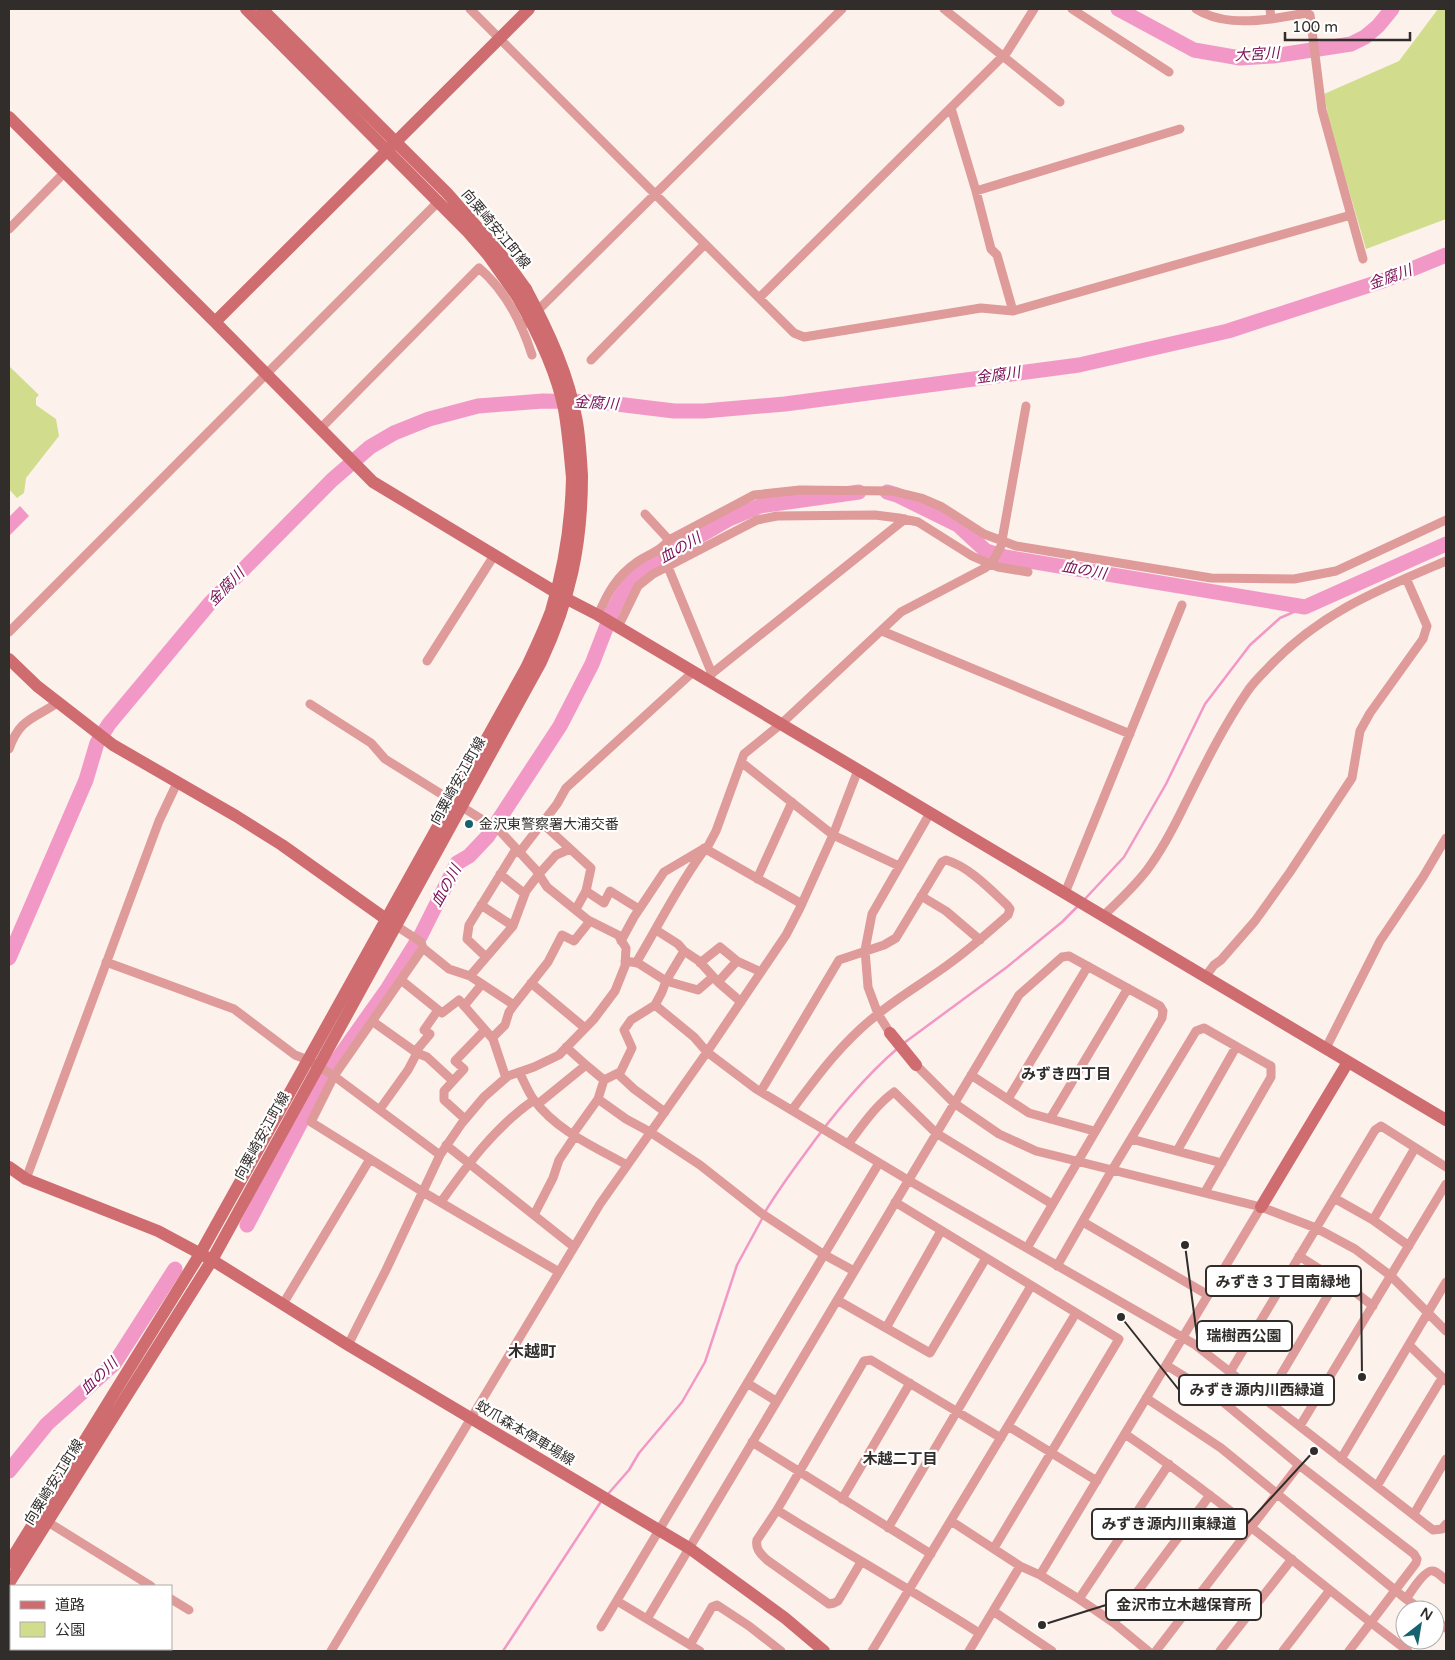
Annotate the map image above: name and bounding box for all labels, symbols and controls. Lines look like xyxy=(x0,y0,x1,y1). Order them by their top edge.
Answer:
scale bar xyxy=(1285,10,1410,42)
text: 100 m xyxy=(1292,18,1338,36)
water label: 大宮川 xyxy=(1234,44,1282,64)
street label: 向粟崎安江町線 xyxy=(458,186,534,272)
water label: 金腐川 xyxy=(1366,260,1416,293)
water label: 金腐川 xyxy=(974,363,1024,387)
water label: 金腐川 xyxy=(573,393,621,413)
water label: 血の川 xyxy=(656,528,706,567)
water label: 血の川 xyxy=(1060,557,1110,583)
water label: 金腐川 xyxy=(204,563,249,609)
street label: 向粟崎安江町線 xyxy=(427,734,489,828)
place label: 金沢東警察署大浦交番 xyxy=(479,816,619,833)
marker: 金沢東警察署大浦交番 xyxy=(463,818,475,830)
water label: 血の川 xyxy=(427,860,466,910)
district label: みずき四丁目 xyxy=(1021,1065,1111,1083)
street label: 向粟崎安江町線 xyxy=(231,1089,293,1183)
callout: みずき３丁目南緑地 xyxy=(1206,1266,1361,1296)
text: みずき３丁目南緑地 xyxy=(1215,1273,1351,1291)
callout: 瑞樹西公園 xyxy=(1197,1321,1292,1351)
text: 瑞樹西公園 xyxy=(1206,1327,1282,1345)
district label: 木越町 xyxy=(508,1342,556,1362)
water label: 血の川 xyxy=(77,1353,123,1398)
callout: みずき源内川西緑道 xyxy=(1179,1375,1334,1405)
text: みずき源内川西緑道 xyxy=(1189,1381,1325,1399)
street label: 蚊爪森本停車場線 xyxy=(473,1397,577,1469)
street label: 向粟崎安江町線 xyxy=(21,1436,87,1528)
district label: 木越二丁目 xyxy=(862,1450,938,1468)
callout: みずき源内川東緑道 xyxy=(1092,1509,1247,1539)
text: みずき源内川東緑道 xyxy=(1101,1515,1237,1533)
legend xyxy=(10,1585,172,1650)
callout: 金沢市立木越保育所 xyxy=(1106,1590,1261,1620)
text: 道路 xyxy=(55,1596,85,1614)
text: 金沢市立木越保育所 xyxy=(1116,1596,1252,1614)
north arrow xyxy=(1395,1600,1445,1650)
text: N xyxy=(1417,1604,1436,1624)
text: 公園 xyxy=(55,1621,85,1639)

